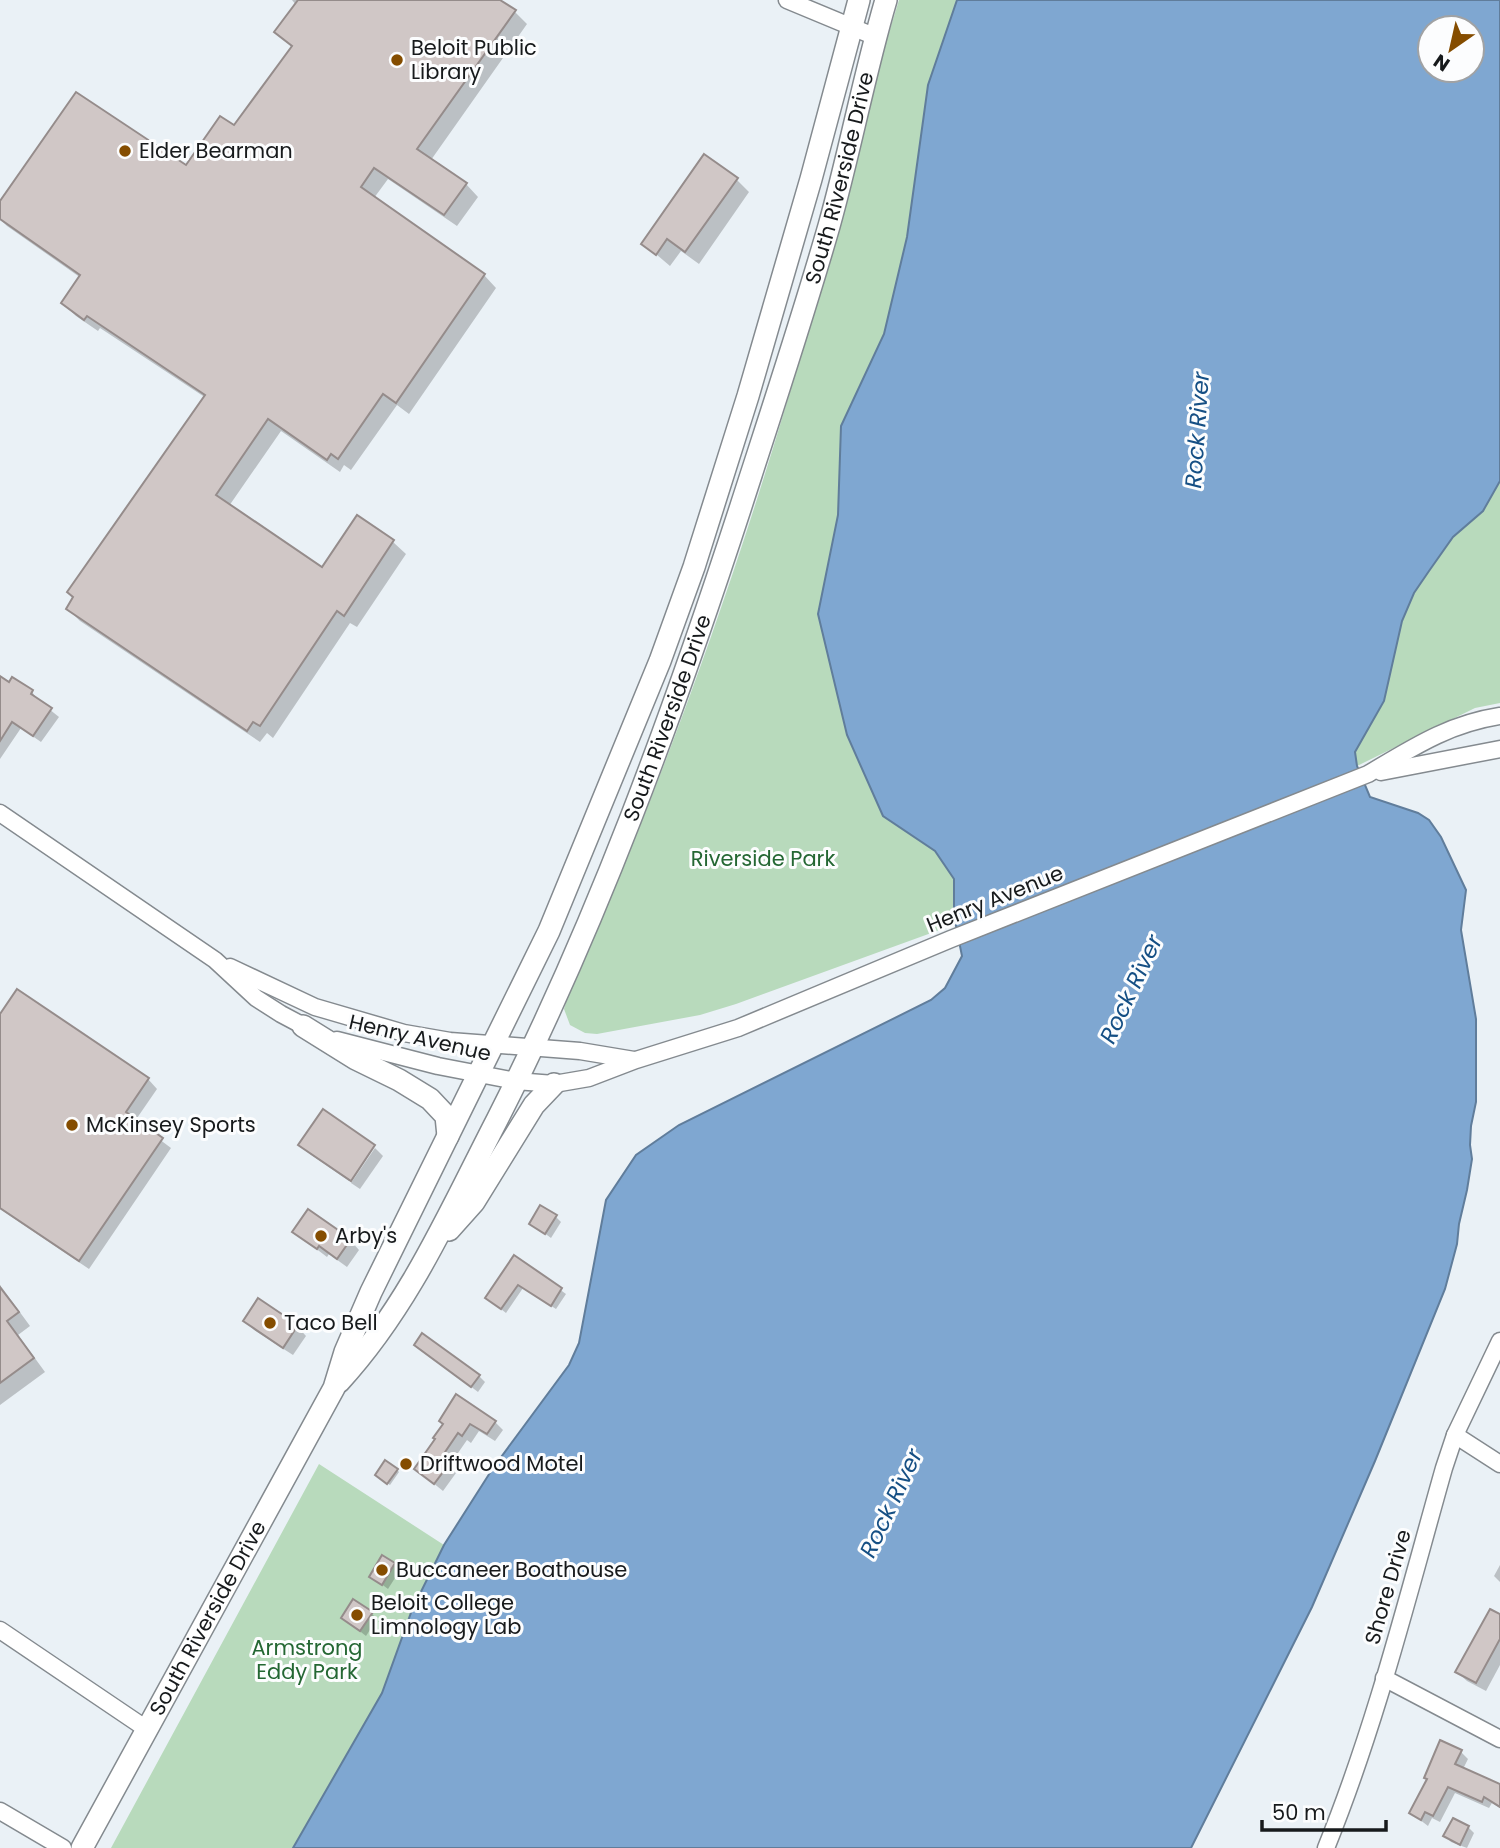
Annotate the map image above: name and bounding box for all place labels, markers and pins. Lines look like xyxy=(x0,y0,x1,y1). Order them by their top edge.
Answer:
place label: Beloit Public Library xyxy=(411,33,537,86)
marker: Beloit Public Library xyxy=(389,52,405,68)
place label: Elder Bearman xyxy=(139,136,293,165)
marker: Elder Bearman xyxy=(117,143,133,159)
place label: McKinsey Sports xyxy=(86,1110,256,1139)
marker: McKinsey Sports xyxy=(64,1117,80,1133)
place label: Arby's xyxy=(335,1221,397,1250)
marker: Arby's xyxy=(313,1228,329,1244)
place label: Taco Bell xyxy=(284,1308,378,1337)
marker: Taco Bell xyxy=(262,1315,278,1331)
place label: Driftwood Motel xyxy=(420,1449,584,1478)
marker: Driftwood Motel xyxy=(398,1456,414,1472)
place label: Buccaneer Boathouse xyxy=(396,1555,627,1584)
marker: Buccaneer Boathouse xyxy=(374,1562,390,1578)
place label: Beloit College Limnology Lab xyxy=(371,1588,521,1641)
marker: Beloit College Limnology Lab xyxy=(349,1607,365,1623)

